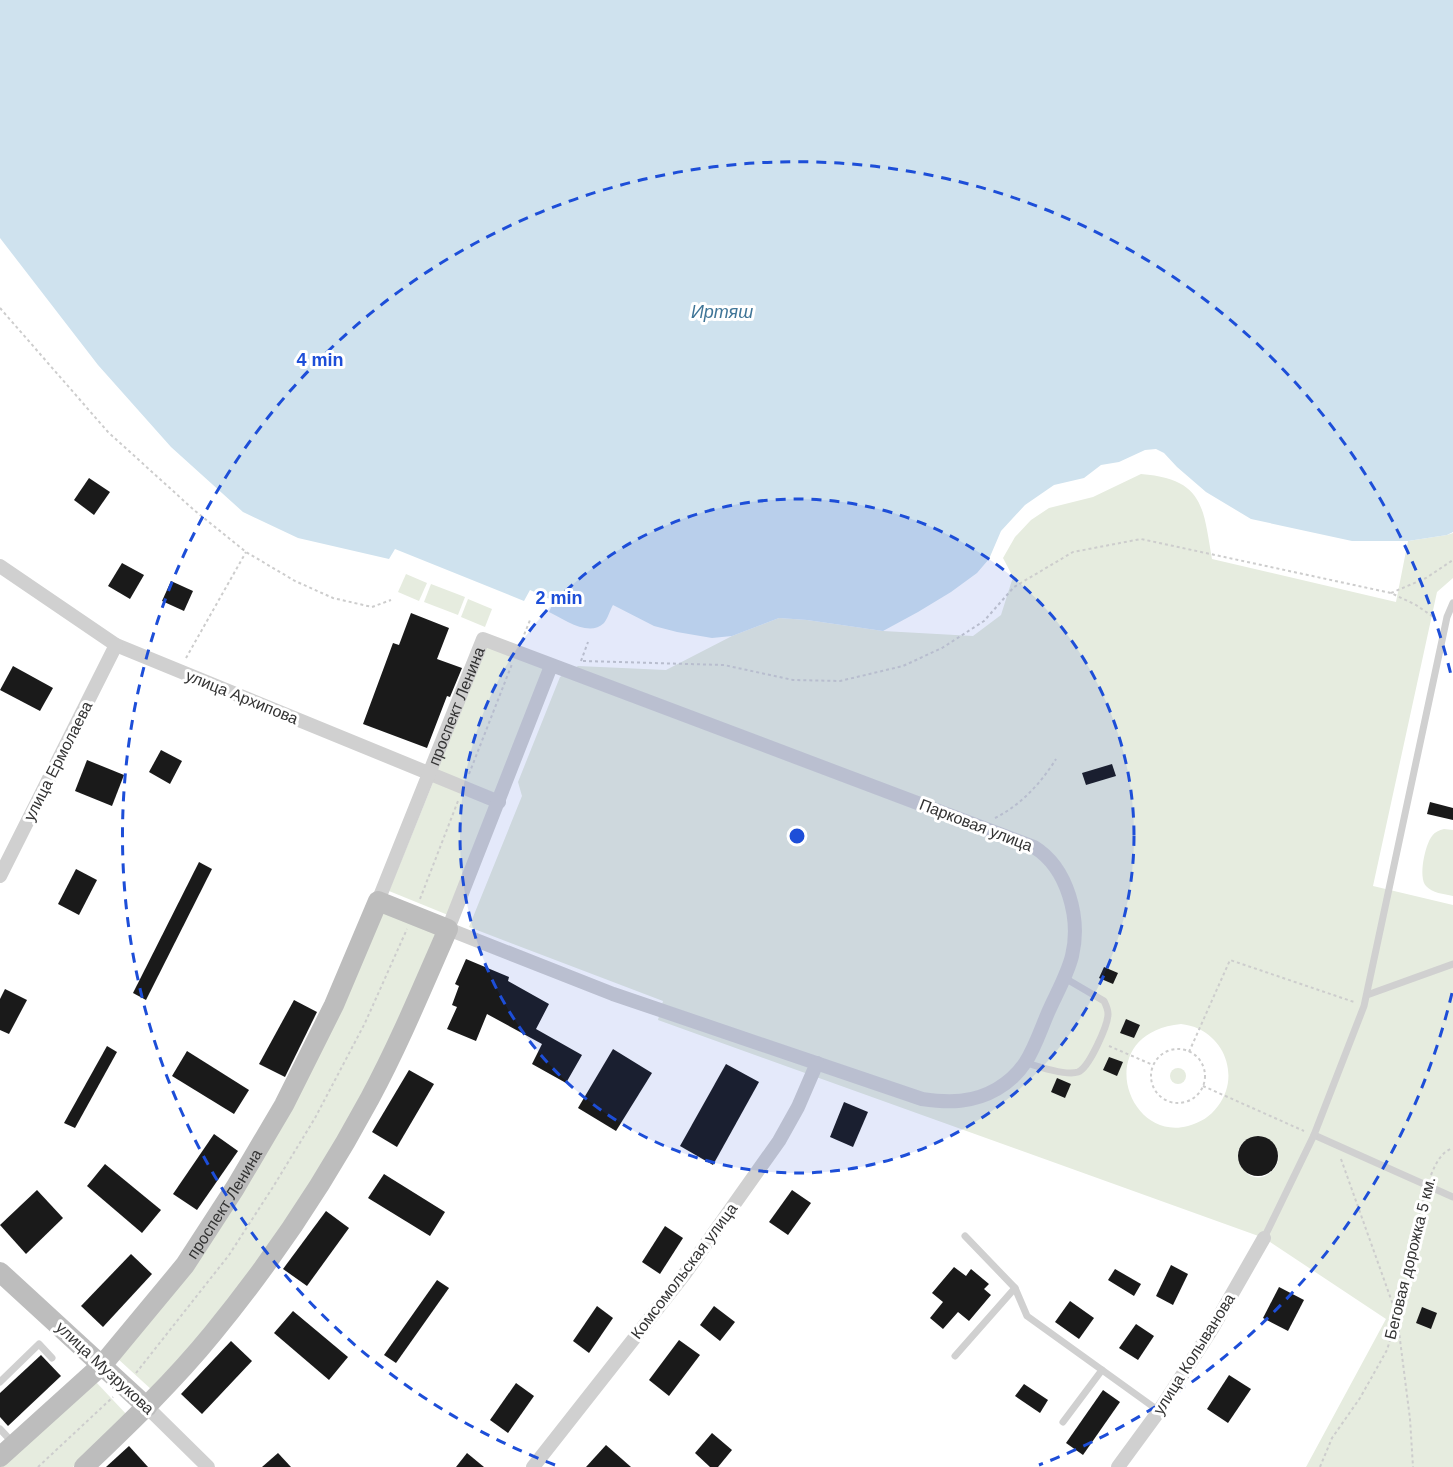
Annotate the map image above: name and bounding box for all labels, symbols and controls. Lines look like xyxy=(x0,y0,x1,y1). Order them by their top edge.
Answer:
water label: Иртяш xyxy=(691,302,753,322)
text: 4 min xyxy=(296,350,344,370)
text: 2 min xyxy=(535,588,583,608)
street label: проспект Ленина xyxy=(425,644,487,768)
street label: улица Архипова xyxy=(183,667,301,727)
street label: улица Ермолаева xyxy=(20,698,96,824)
street label: Парковая улица xyxy=(917,796,1035,854)
centre of rings xyxy=(787,826,807,846)
street label: проспект Ленина xyxy=(183,1146,265,1261)
street label: Беговая дорожка 5 км. xyxy=(1382,1175,1438,1341)
street label: Комсомольская улица xyxy=(628,1200,740,1342)
street label: улица Колыванова xyxy=(1150,1290,1238,1418)
street label: улица Музрукова xyxy=(53,1318,157,1418)

